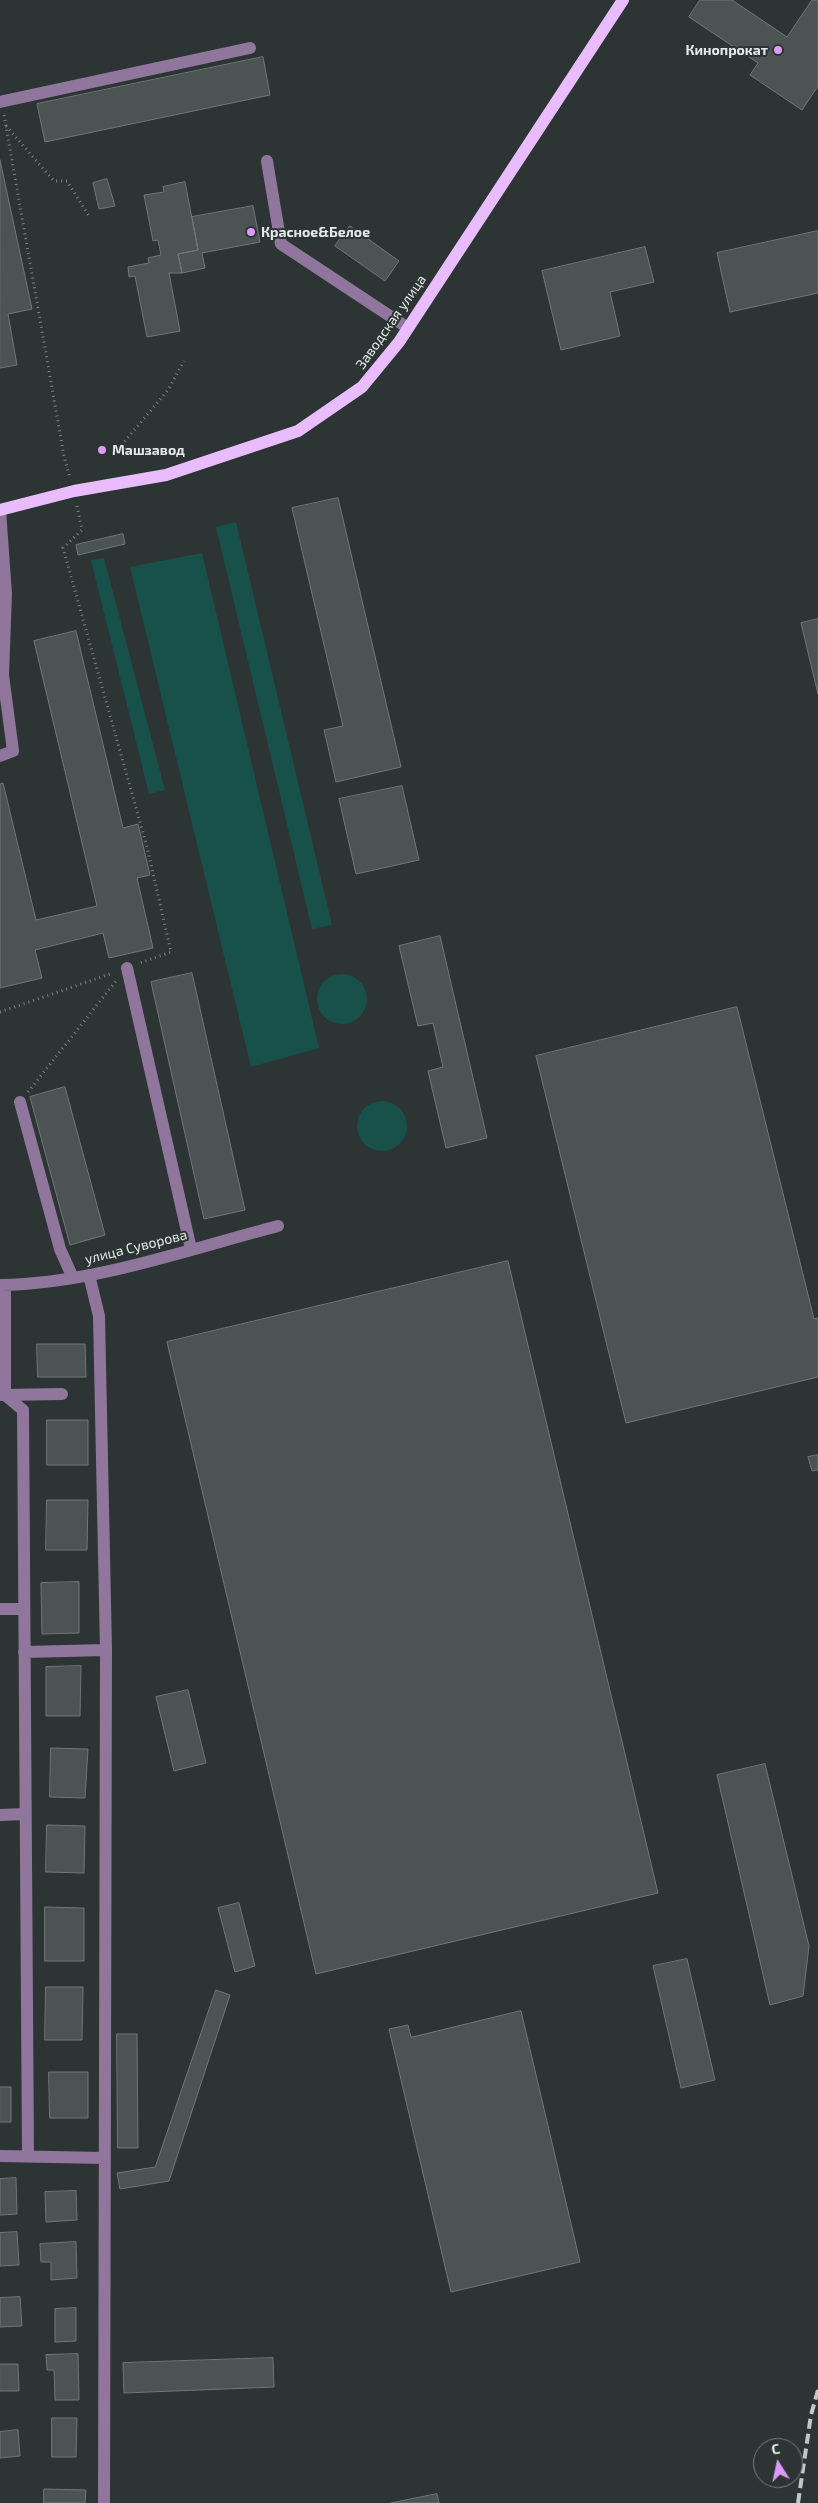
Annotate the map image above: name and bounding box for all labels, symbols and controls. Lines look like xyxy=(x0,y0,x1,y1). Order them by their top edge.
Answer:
place label: Кинопрокат xyxy=(686,42,768,58)
marker: Кинопрокат xyxy=(772,44,784,56)
place label: Красное&Белое xyxy=(261,224,370,240)
marker: Красное&Белое xyxy=(245,226,257,238)
street label: Заводская улица xyxy=(352,272,430,372)
place label: Машзавод xyxy=(112,442,185,458)
marker: Машзавод xyxy=(96,444,108,456)
street label: улица Суворова xyxy=(83,1226,189,1268)
north arrow xyxy=(753,2438,803,2488)
text: С xyxy=(770,2440,781,2458)

